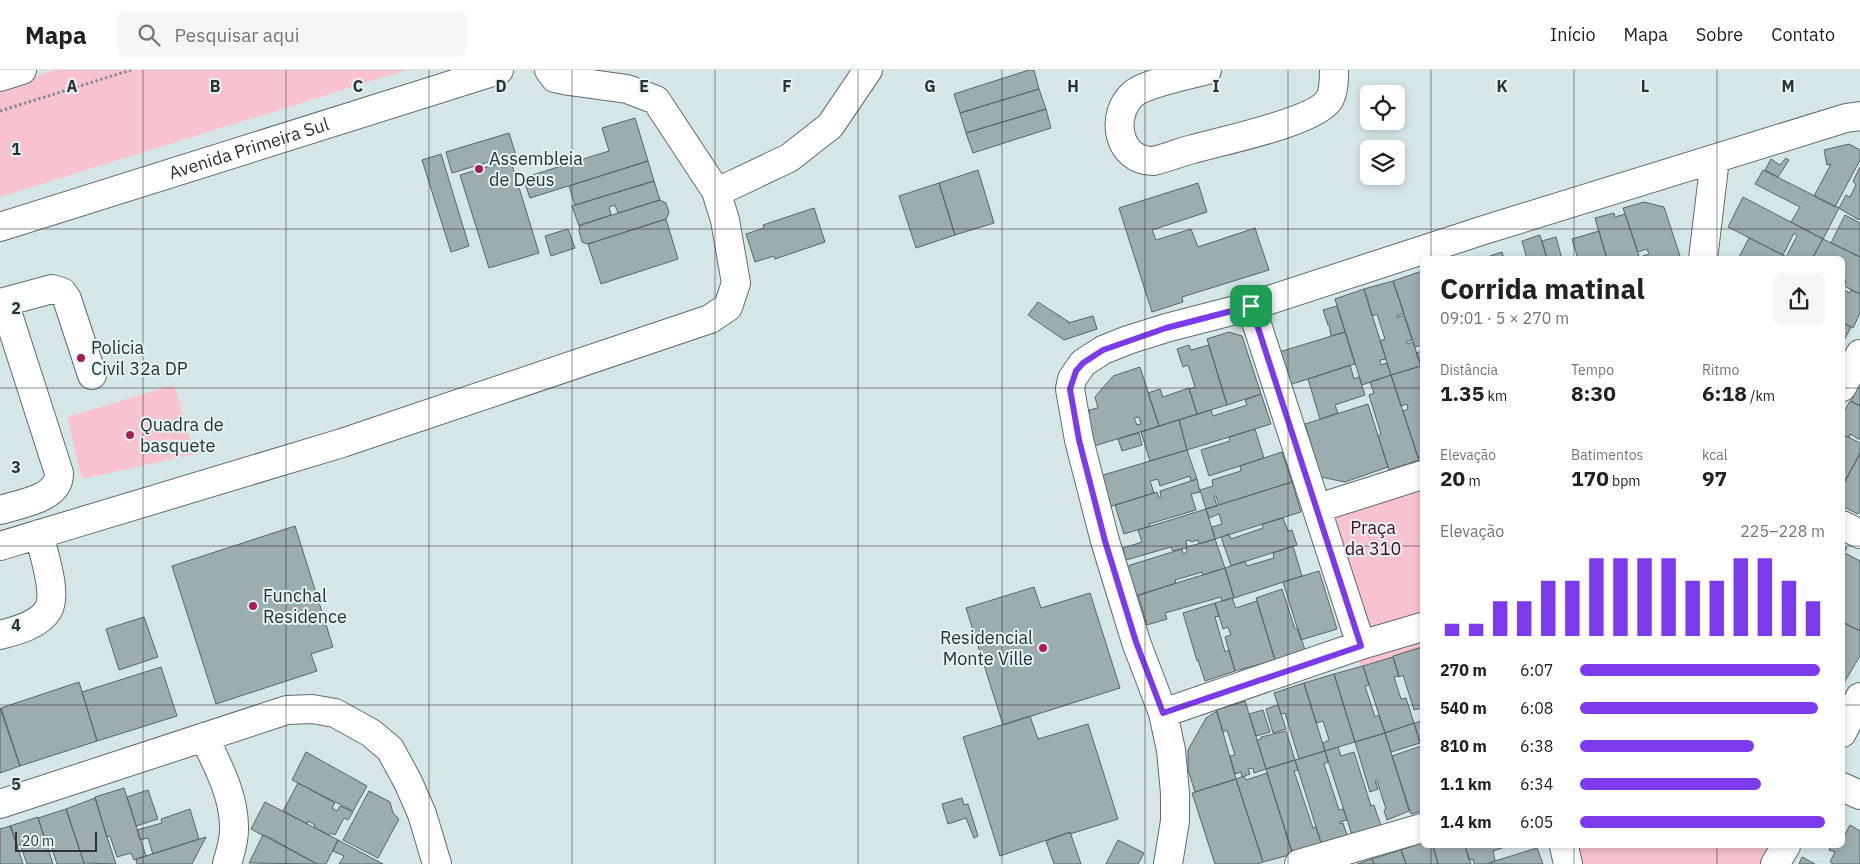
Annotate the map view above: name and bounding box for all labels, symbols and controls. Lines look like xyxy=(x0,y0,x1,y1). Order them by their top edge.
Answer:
search box xyxy=(117,12,467,57)
text: Mapa xyxy=(25,19,87,51)
icon: search xyxy=(135,21,163,49)
text: Pesquisar aqui xyxy=(175,23,300,47)
text: Início xyxy=(1550,23,1596,46)
text: Mapa xyxy=(1624,23,1668,46)
text: Sobre xyxy=(1696,23,1743,46)
text: Contato xyxy=(1771,23,1835,46)
text: A xyxy=(67,76,78,96)
text: B xyxy=(210,76,221,96)
text: C xyxy=(353,76,363,96)
text: D xyxy=(495,76,507,96)
text: E xyxy=(639,76,649,96)
text: F xyxy=(782,76,792,96)
text: G xyxy=(924,76,936,96)
text: H xyxy=(1067,76,1079,96)
text: I xyxy=(1213,76,1220,96)
text: K xyxy=(1496,76,1508,96)
text: L xyxy=(1641,76,1649,96)
text: M xyxy=(1781,76,1795,96)
map controls xyxy=(1360,85,1405,185)
button: locate xyxy=(1360,85,1405,130)
street label: Avenida Primeira Sul xyxy=(166,112,332,184)
text: 1 xyxy=(11,139,21,159)
button: layers xyxy=(1360,140,1405,185)
place label: Assembleia de Deus xyxy=(489,147,583,191)
marker: Assembleia de Deus xyxy=(473,163,485,175)
text: Corrida matinal xyxy=(1440,270,1645,307)
button: share xyxy=(1773,273,1825,325)
pin xyxy=(1230,285,1272,327)
icon: arrive xyxy=(1237,292,1265,320)
text: 2 xyxy=(11,298,21,318)
text: 09:01 · 5 × 270 m xyxy=(1440,308,1569,328)
place label: Policia Civil 32a DP xyxy=(91,336,188,380)
marker: Policia Civil 32a DP xyxy=(75,352,87,364)
text: Distância xyxy=(1440,361,1498,379)
text: Tempo xyxy=(1571,361,1614,379)
text: Ritmo xyxy=(1702,361,1739,379)
text: 1.35 xyxy=(1440,379,1484,407)
text: 8:30 xyxy=(1571,379,1616,407)
text: 6:18 xyxy=(1702,379,1747,407)
text: km xyxy=(1484,387,1507,405)
text: /km xyxy=(1747,387,1775,405)
place label: Quadra de basquete xyxy=(140,413,224,457)
marker: Quadra de basquete xyxy=(124,429,136,441)
text: Elevação xyxy=(1440,446,1496,464)
text: Batimentos xyxy=(1571,446,1643,464)
text: kcal xyxy=(1702,446,1727,464)
text: 3 xyxy=(11,457,21,477)
text: 20 xyxy=(1440,464,1465,492)
text: 170 xyxy=(1571,464,1609,492)
text: 97 xyxy=(1702,464,1727,492)
text: m xyxy=(1465,472,1481,490)
text: bpm xyxy=(1609,472,1641,490)
park label: Praça da 310 xyxy=(1345,516,1401,560)
text: Elevação xyxy=(1440,521,1504,541)
text: 225–228 m xyxy=(1740,521,1825,541)
place label: Funchal Residence xyxy=(263,584,347,628)
marker: Funchal Residence xyxy=(247,600,259,612)
text: 4 xyxy=(11,615,21,635)
place label: Residencial Monte Ville xyxy=(940,626,1033,670)
marker: Residencial Monte Ville xyxy=(1037,642,1049,654)
text: 270 m xyxy=(1440,660,1487,680)
text: 6:07 xyxy=(1520,660,1553,680)
text: 540 m xyxy=(1440,698,1487,718)
text: 6:08 xyxy=(1520,698,1553,718)
text: 810 m xyxy=(1440,736,1487,756)
text: 6:38 xyxy=(1520,736,1553,756)
text: 5 xyxy=(11,774,21,794)
text: 1.1 km xyxy=(1440,774,1491,794)
text: 6:34 xyxy=(1520,774,1553,794)
text: 1.4 km xyxy=(1440,812,1491,832)
text: 6:05 xyxy=(1520,812,1553,832)
scale bar xyxy=(15,829,98,852)
text: 20 m xyxy=(22,832,54,850)

